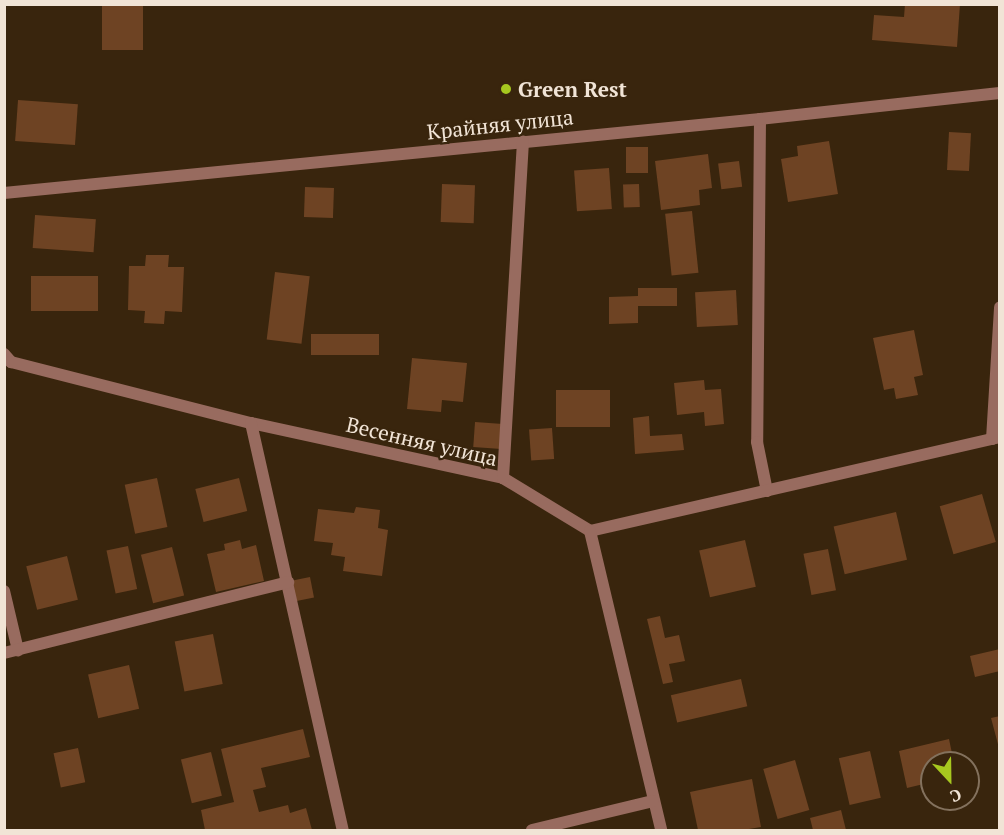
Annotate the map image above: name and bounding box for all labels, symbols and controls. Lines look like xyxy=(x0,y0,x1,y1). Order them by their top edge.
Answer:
place label: Green Rest xyxy=(518,76,627,102)
marker: Green Rest xyxy=(499,82,513,96)
street label: Крайняя улица xyxy=(426,104,574,144)
street label: Весенняя улица xyxy=(344,411,500,471)
north arrow xyxy=(920,751,980,811)
text: С xyxy=(947,784,965,808)

